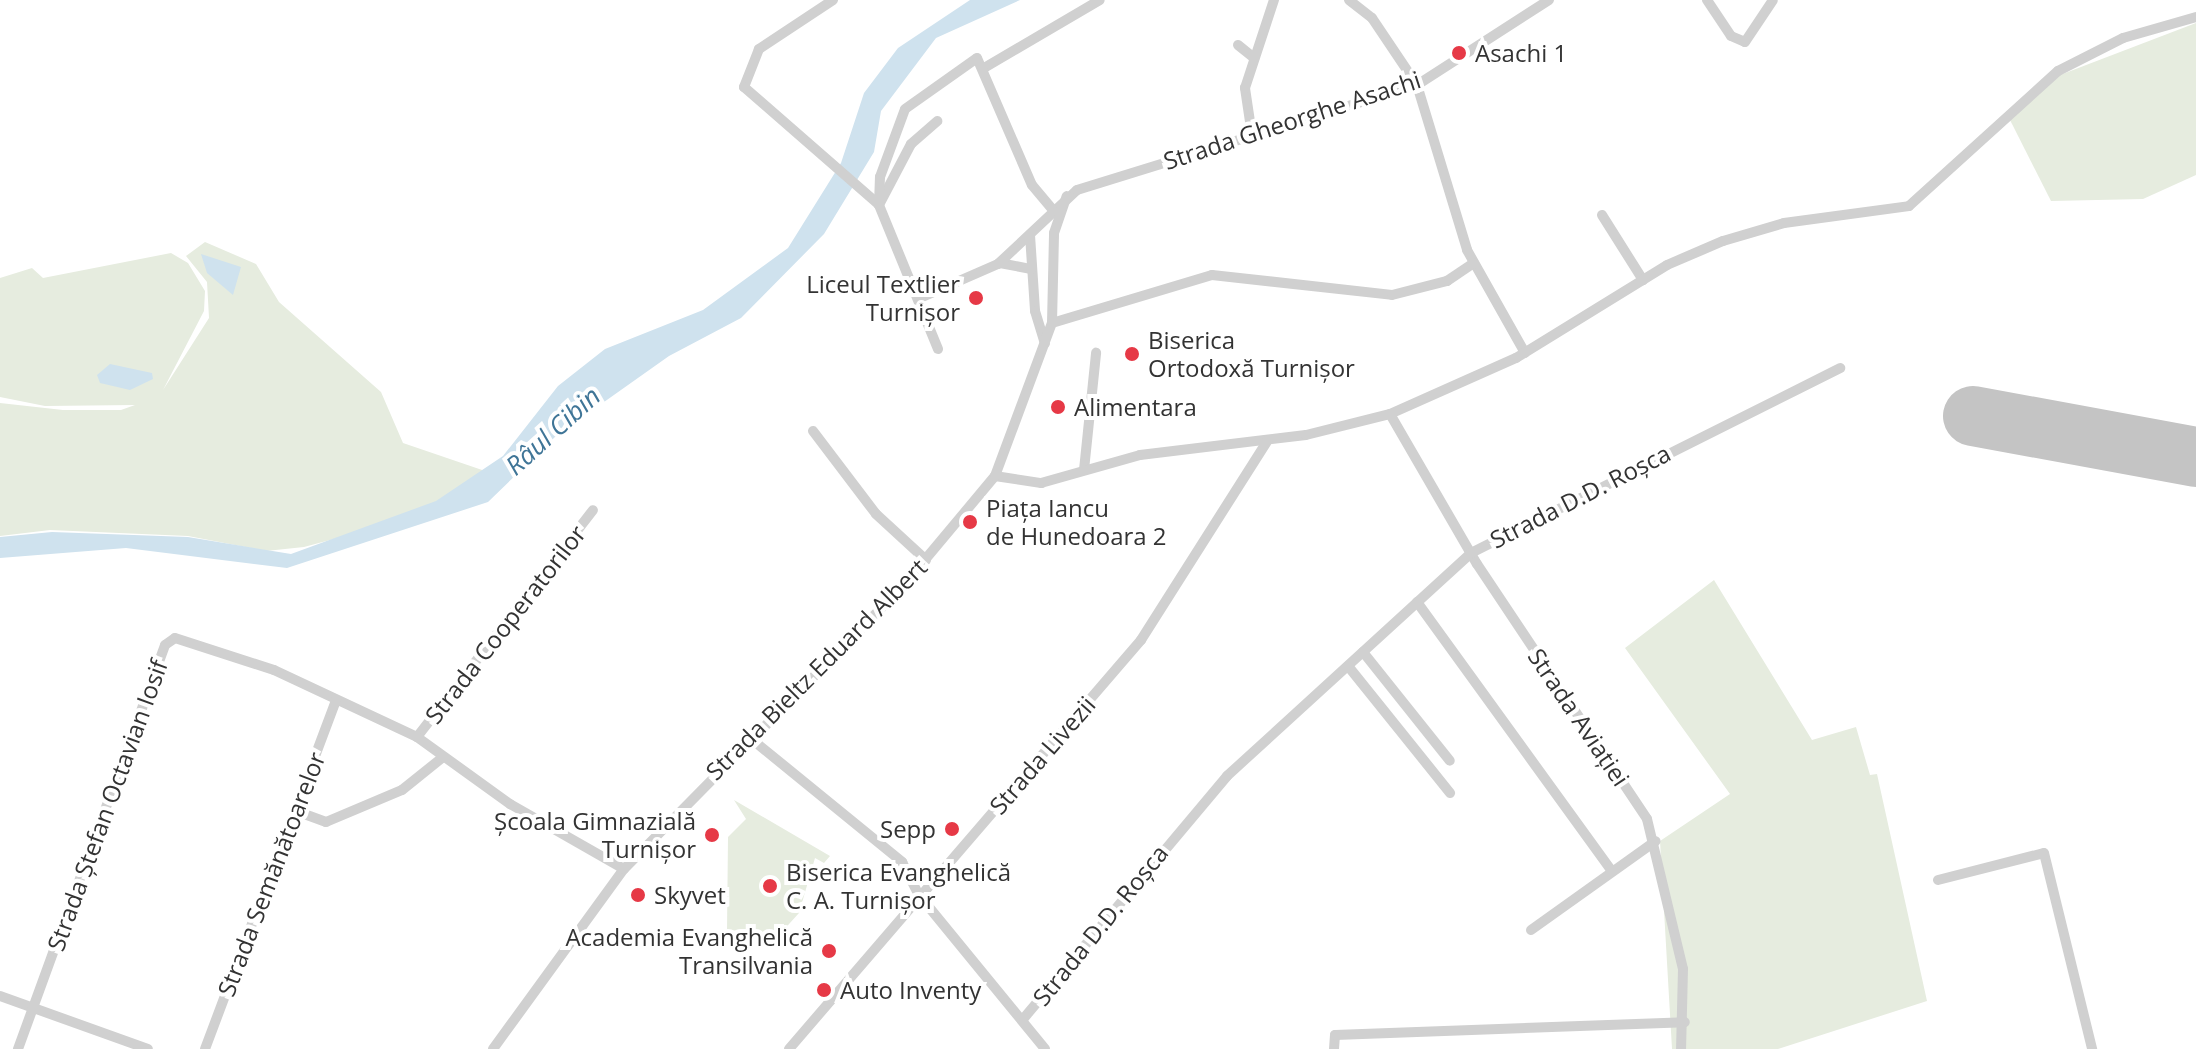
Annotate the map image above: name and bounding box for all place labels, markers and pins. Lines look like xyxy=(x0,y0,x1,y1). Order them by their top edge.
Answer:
place label: Asachi 1 xyxy=(1475,39,1567,67)
marker: Asachi 1 xyxy=(1450,44,1468,62)
place label: Liceul Textlier Turnișor xyxy=(806,270,960,326)
marker: Liceul Textlier Turnișor xyxy=(967,289,985,307)
place label: Biserica Ortodoxă Turnișor xyxy=(1148,326,1355,382)
marker: Biserica Ortodoxă Turnișor xyxy=(1123,345,1141,363)
place label: Alimentara xyxy=(1074,393,1197,421)
marker: Alimentara xyxy=(1049,398,1067,416)
place label: Piața Iancu de Hunedoara 2 xyxy=(986,494,1167,550)
marker: Piața Iancu de Hunedoara 2 xyxy=(961,513,979,531)
place label: Școala Gimnazială Turnișor xyxy=(494,807,696,863)
place label: Sepp xyxy=(880,815,936,843)
marker: Sepp xyxy=(943,820,961,838)
marker: Școala Gimnazială Turnișor xyxy=(703,826,721,844)
place label: Biserica Evanghelică C. A. Turnișor xyxy=(786,858,1011,914)
marker: Biserica Evanghelică C. A. Turnișor xyxy=(761,877,779,895)
place label: Skyvet xyxy=(654,881,726,909)
marker: Skyvet xyxy=(629,886,647,904)
place label: Academia Evanghelică Transilvania xyxy=(565,923,813,979)
marker: Academia Evanghelică Transilvania xyxy=(820,942,838,960)
place label: Auto Inventy xyxy=(840,976,981,1004)
marker: Auto Inventy xyxy=(815,981,833,999)

